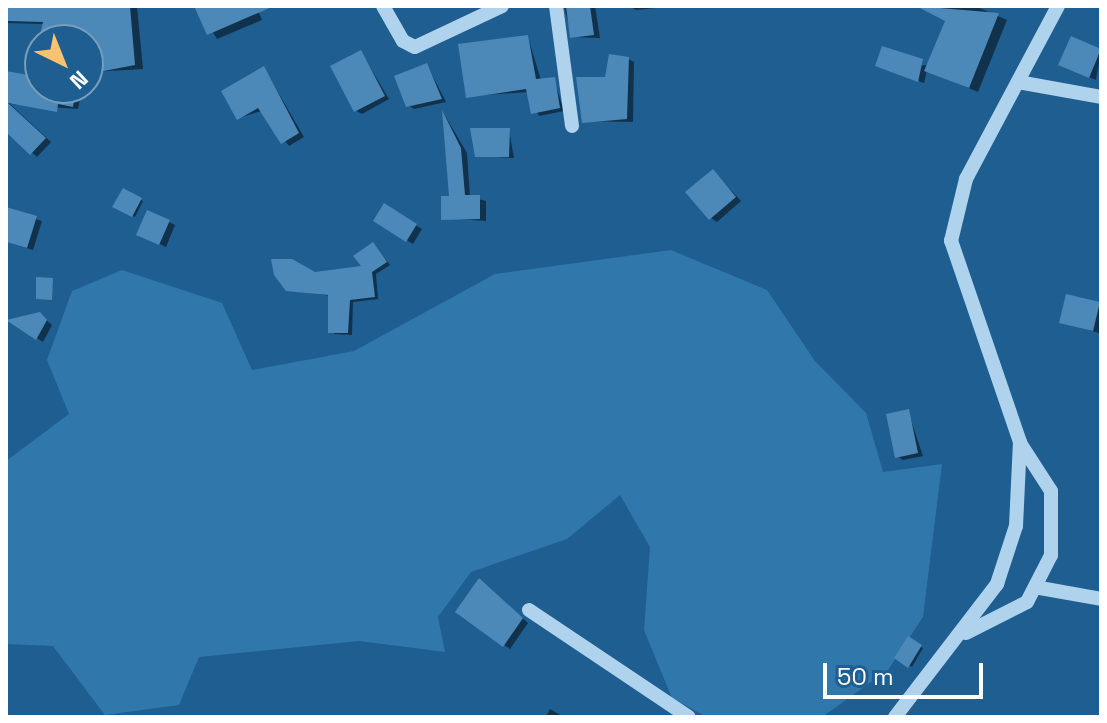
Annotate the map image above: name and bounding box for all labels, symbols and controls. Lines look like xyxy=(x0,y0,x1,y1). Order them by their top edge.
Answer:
north arrow xyxy=(24,24,104,104)
text: N xyxy=(64,65,94,95)
scale bar xyxy=(827,647,987,697)
text: 50 m xyxy=(837,661,894,692)

